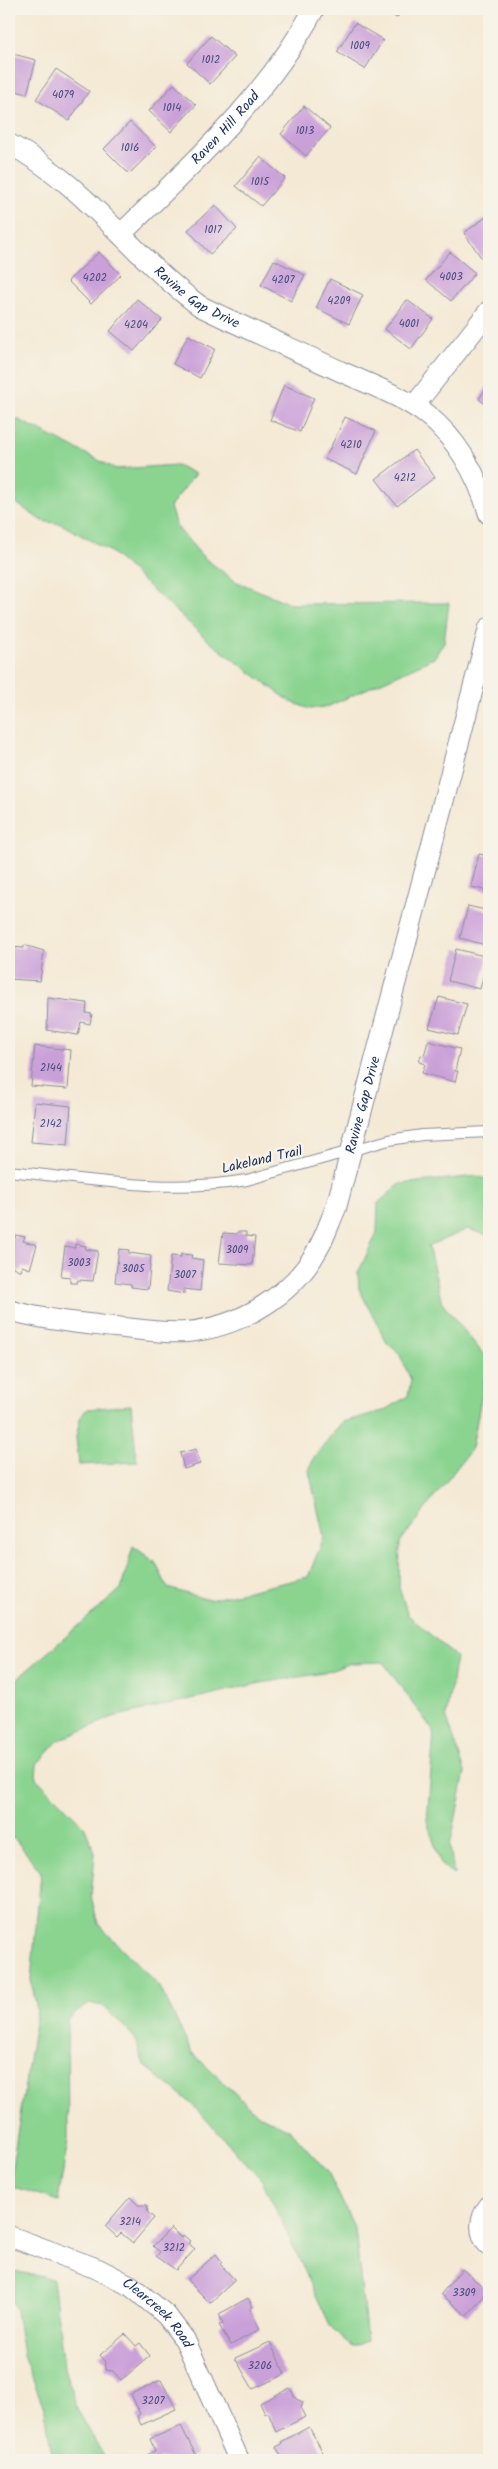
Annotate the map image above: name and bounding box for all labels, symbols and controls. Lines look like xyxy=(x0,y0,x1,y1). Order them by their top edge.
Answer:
house number: 1009 xyxy=(350,37,371,55)
house number: 1012 xyxy=(202,51,220,69)
street label: Raven Hill Road xyxy=(186,85,266,170)
house number: 4079 xyxy=(52,86,75,104)
house number: 1014 xyxy=(163,99,181,117)
house number: 1013 xyxy=(296,122,314,140)
house number: 1016 xyxy=(121,139,139,157)
house number: 1015 xyxy=(251,173,270,191)
house number: 1017 xyxy=(204,221,223,239)
street label: Ravine Gap Drive xyxy=(149,261,244,335)
house number: 4003 xyxy=(439,268,463,286)
house number: 4202 xyxy=(83,269,107,287)
house number: 4207 xyxy=(271,271,295,289)
house number: 4209 xyxy=(327,292,351,310)
house number: 4001 xyxy=(399,315,419,333)
house number: 4204 xyxy=(124,316,148,334)
house number: 4210 xyxy=(340,436,362,454)
house number: 4212 xyxy=(394,469,416,487)
street label: Ravine Gap Drive xyxy=(340,1053,387,1156)
house number: 2144 xyxy=(40,1059,62,1077)
house number: 2142 xyxy=(40,1115,62,1133)
street label: Lakeland Trail xyxy=(219,1140,305,1180)
house number: 3009 xyxy=(226,1241,249,1259)
house number: 3003 xyxy=(67,1254,91,1272)
house number: 3005 xyxy=(121,1260,146,1278)
house number: 3007 xyxy=(174,1266,197,1284)
house number: 3214 xyxy=(119,2213,141,2231)
house number: 3212 xyxy=(163,2239,185,2257)
street label: Clearcreek Road xyxy=(118,2272,199,2352)
house number: 3309 xyxy=(452,2284,476,2302)
house number: 3206 xyxy=(248,2357,272,2375)
house number: 3207 xyxy=(141,2392,166,2410)

